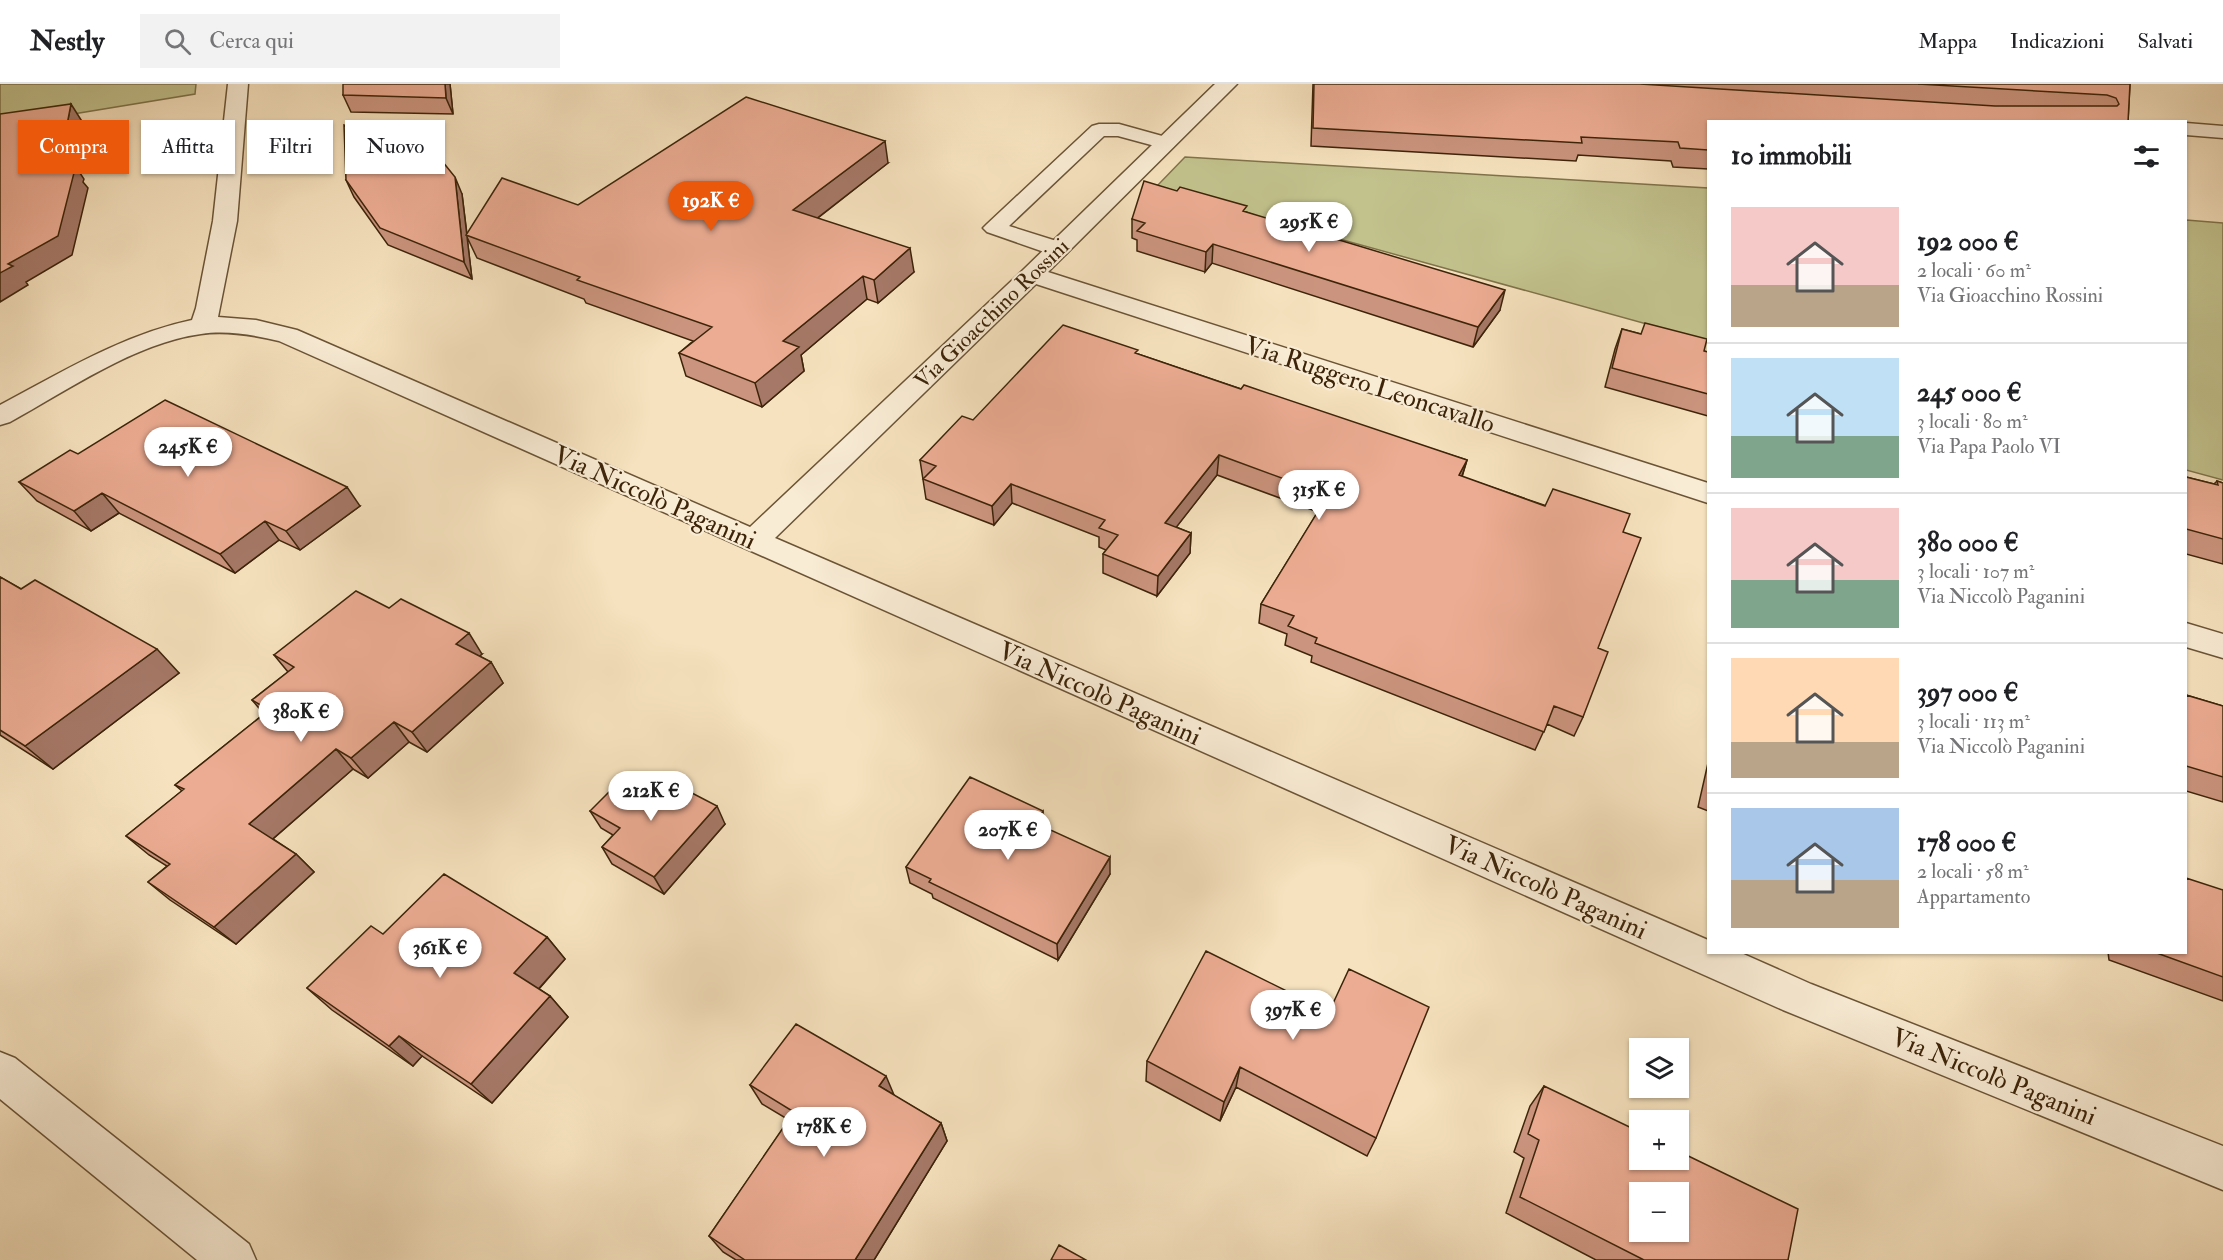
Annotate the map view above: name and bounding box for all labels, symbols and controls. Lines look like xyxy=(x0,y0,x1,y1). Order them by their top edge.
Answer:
search box xyxy=(140,14,560,68)
text: Nestly xyxy=(30,24,104,59)
icon: search xyxy=(161,25,194,58)
text: Cerca qui xyxy=(209,27,294,55)
text: Mappa xyxy=(1918,28,1977,55)
text: Indicazioni xyxy=(2010,28,2104,55)
text: Salvati xyxy=(2137,28,2193,55)
chip: Compra xyxy=(18,120,129,174)
chip: Affitta xyxy=(141,120,235,174)
chip: Filtri xyxy=(247,120,333,174)
chip: Nuovo xyxy=(345,120,445,174)
text: 10 immobili xyxy=(1731,140,1852,172)
icon: filters xyxy=(2130,140,2163,173)
pin: 192K € xyxy=(662,181,760,232)
text: 192K € xyxy=(682,188,740,213)
pin: 295K € xyxy=(1260,202,1358,253)
text: 295K € xyxy=(1279,209,1339,234)
text: 192 000 € xyxy=(1917,226,2019,258)
icon: home xyxy=(1779,231,1851,303)
street label: Via Gioacchino Rossini xyxy=(908,232,1075,395)
text: 2 locali · 60 m² xyxy=(1917,258,2031,283)
text: Via Gioacchino Rossini xyxy=(1917,283,2103,308)
street label: Via Ruggero Leoncavallo xyxy=(1241,329,1499,441)
text: 245 000 € xyxy=(1917,377,2022,409)
icon: home xyxy=(1779,382,1851,454)
text: 3 locali · 80 m² xyxy=(1917,409,2028,434)
pin: 245K € xyxy=(139,427,237,478)
text: 245K € xyxy=(158,434,218,459)
text: Via Papa Paolo VI xyxy=(1917,434,2061,459)
street label: Via Niccolò Paganini xyxy=(548,439,761,557)
pin: 315K € xyxy=(1270,470,1368,521)
text: 315K € xyxy=(1292,477,1346,502)
text: 380 000 € xyxy=(1917,527,2019,559)
icon: home xyxy=(1779,532,1851,604)
text: 3 locali · 107 m² xyxy=(1917,559,2034,584)
text: Via Niccolò Paganini xyxy=(1917,584,2085,609)
street label: Via Niccolò Paganini xyxy=(993,635,1206,753)
text: 397 000 € xyxy=(1917,677,2018,709)
icon: home xyxy=(1779,682,1851,754)
pin: 380K € xyxy=(252,692,350,743)
text: 380K € xyxy=(272,699,330,724)
text: 3 locali · 113 m² xyxy=(1917,709,2030,734)
text: Via Niccolò Paganini xyxy=(1917,734,2085,759)
pin: 212K € xyxy=(602,771,700,822)
text: 212K € xyxy=(622,778,680,803)
pin: 207K € xyxy=(959,810,1057,861)
text: 207K € xyxy=(978,817,1038,842)
text: 178 000 € xyxy=(1917,827,2017,859)
street label: Via Niccolò Paganini xyxy=(1439,829,1652,947)
icon: home xyxy=(1779,832,1851,904)
text: 2 locali · 58 m² xyxy=(1917,859,2029,884)
text: Appartamento xyxy=(1917,884,2030,909)
pin: 361K € xyxy=(391,928,489,979)
text: 361K € xyxy=(413,935,467,960)
pin: 397K € xyxy=(1244,990,1342,1041)
text: 397K € xyxy=(1265,997,1322,1022)
street label: Via Niccolò Paganini xyxy=(1886,1021,2101,1133)
map controls xyxy=(1629,1038,1689,1242)
button: layers xyxy=(1629,1038,1689,1098)
pin: 178K € xyxy=(775,1107,873,1158)
button: + xyxy=(1629,1110,1689,1170)
text: 178K € xyxy=(796,1114,852,1139)
button: − xyxy=(1629,1182,1689,1242)

